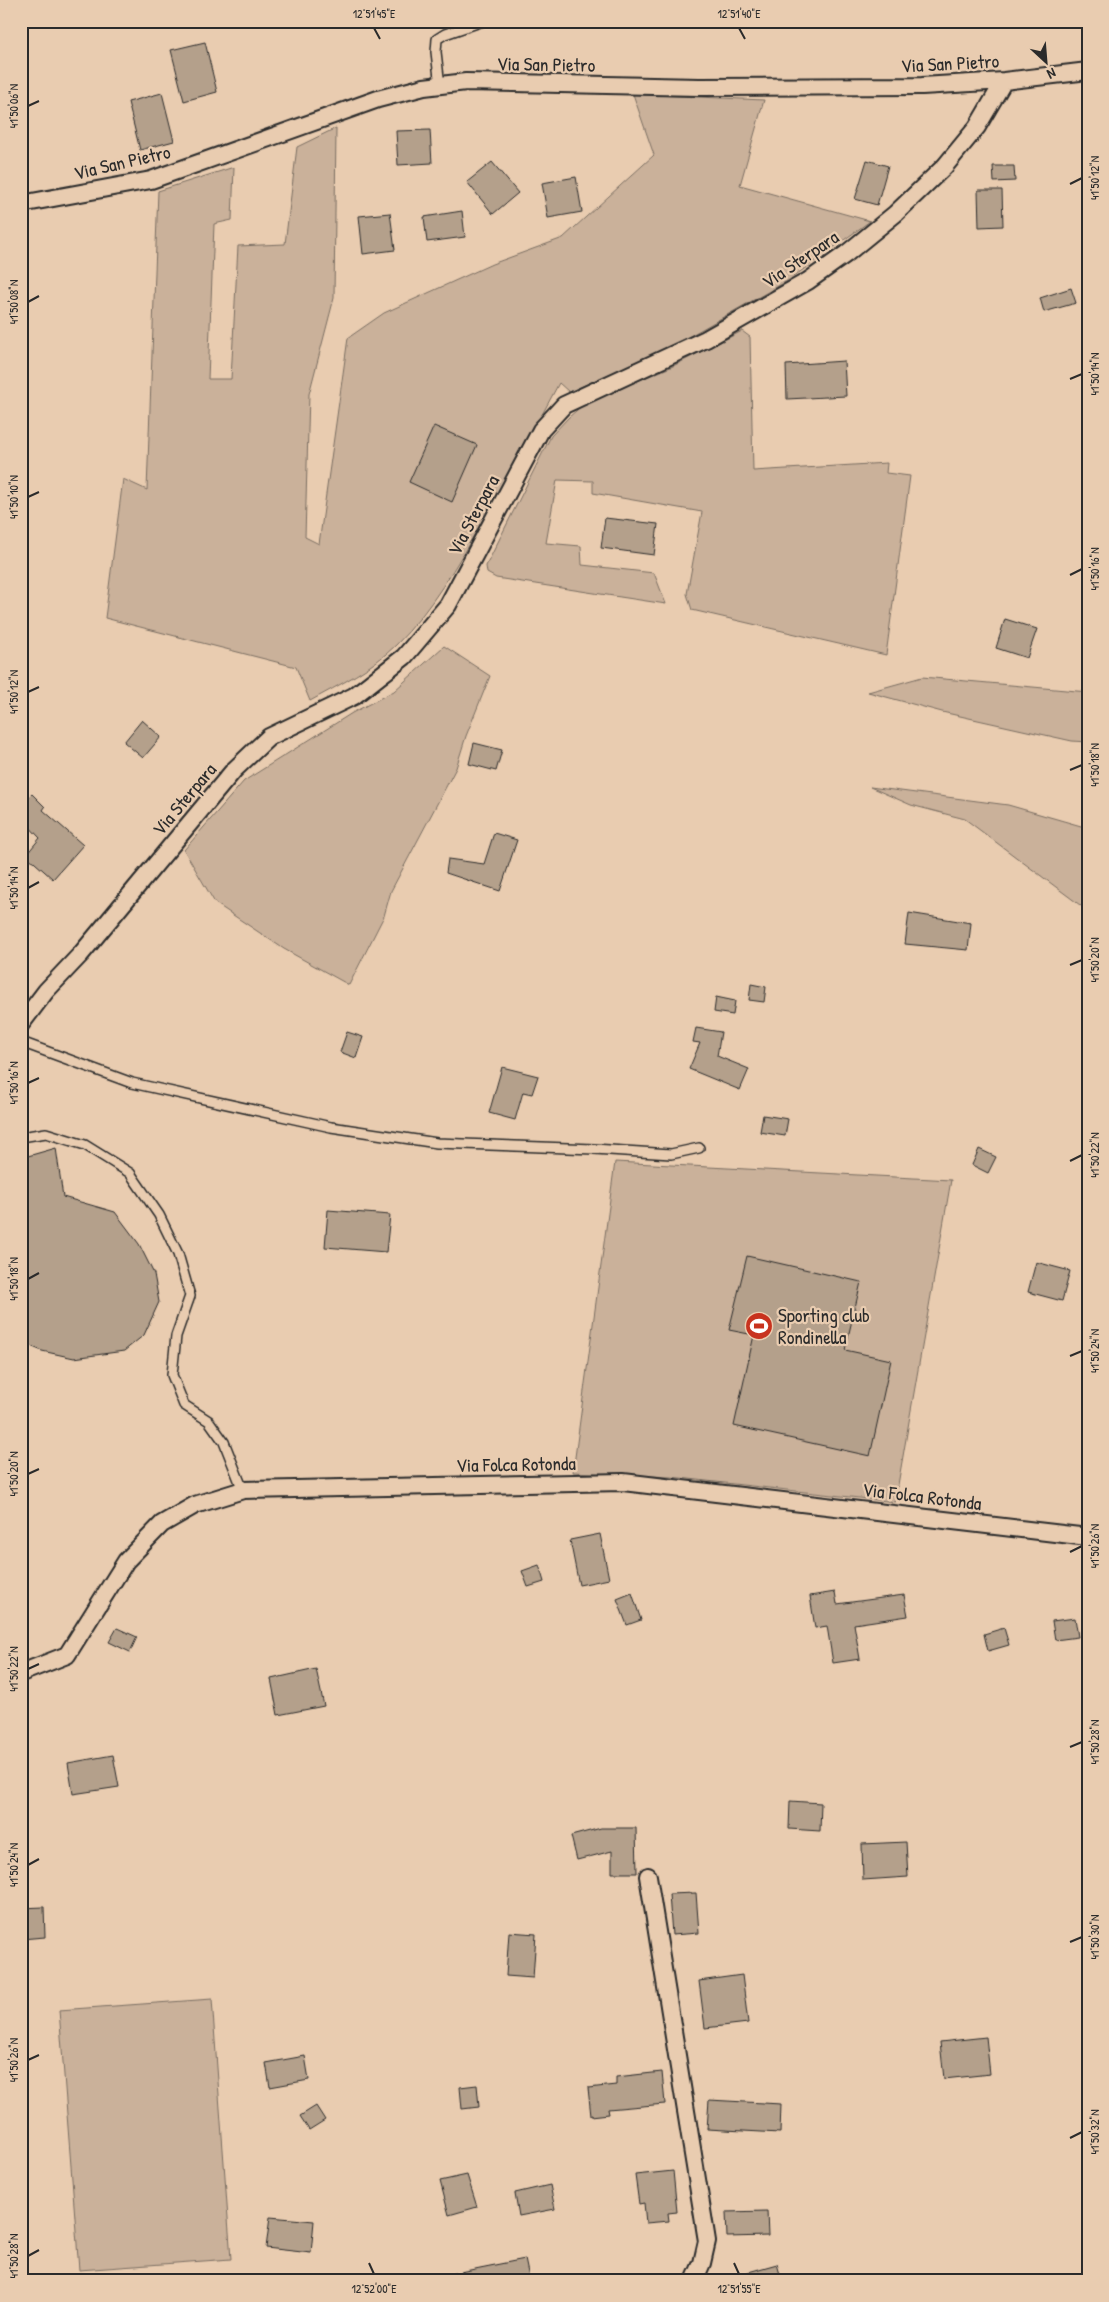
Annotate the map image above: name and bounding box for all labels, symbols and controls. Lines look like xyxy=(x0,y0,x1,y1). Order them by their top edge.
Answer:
text: 12°51'45"E xyxy=(353,5,396,22)
text: 12°51'40"E xyxy=(718,5,761,22)
north arrow xyxy=(1022,38,1072,88)
street label: Via San Pietro xyxy=(900,47,1000,79)
street label: Via San Pietro xyxy=(497,50,596,78)
text: N xyxy=(1044,64,1059,85)
text: 41°50'06"N xyxy=(5,84,22,128)
street label: Via San Pietro xyxy=(71,138,173,186)
text: 41°50'12"N xyxy=(1086,156,1103,200)
street label: Via Sterpara xyxy=(757,224,844,294)
text: 41°50'08"N xyxy=(5,280,22,324)
text: 41°50'14"N xyxy=(1086,353,1103,395)
street label: Via Sterpara xyxy=(441,470,505,560)
text: 41°50'10"N xyxy=(5,475,22,519)
text: 41°50'16"N xyxy=(1086,547,1103,591)
text: 41°50'12"N xyxy=(5,670,22,714)
text: 41°50'18"N xyxy=(1086,743,1103,787)
street label: Via Sterpara xyxy=(146,757,222,841)
text: 41°50'14"N xyxy=(5,867,22,909)
text: 41°50'20"N xyxy=(1086,937,1103,983)
text: 41°50'16"N xyxy=(5,1061,22,1105)
text: 41°50'22"N xyxy=(1086,1132,1103,1178)
text: 41°50'18"N xyxy=(5,1257,22,1301)
place label: Sporting club Rondinella xyxy=(778,1302,870,1350)
sports icon: Sporting club Rondinella xyxy=(744,1311,774,1341)
text: 41°50'24"N xyxy=(1086,1329,1103,1373)
street label: Via Folca Rotonda xyxy=(456,1450,577,1478)
text: 41°50'20"N xyxy=(5,1451,22,1497)
street label: Via Folca Rotonda xyxy=(861,1476,984,1516)
text: 41°50'26"N xyxy=(1086,1524,1103,1568)
text: 41°50'22"N xyxy=(5,1646,22,1692)
text: 41°50'28"N xyxy=(1086,1720,1103,1764)
text: 41°50'24"N xyxy=(5,1843,22,1887)
text: 41°50'30"N xyxy=(1086,1915,1103,1959)
text: 41°50'26"N xyxy=(5,2038,22,2082)
text: 41°50'32"N xyxy=(1086,2109,1103,2155)
text: 41°50'28"N xyxy=(5,2234,22,2278)
text: 12°52'00"E xyxy=(351,2280,397,2297)
text: 12°51'55"E xyxy=(717,2280,761,2297)

